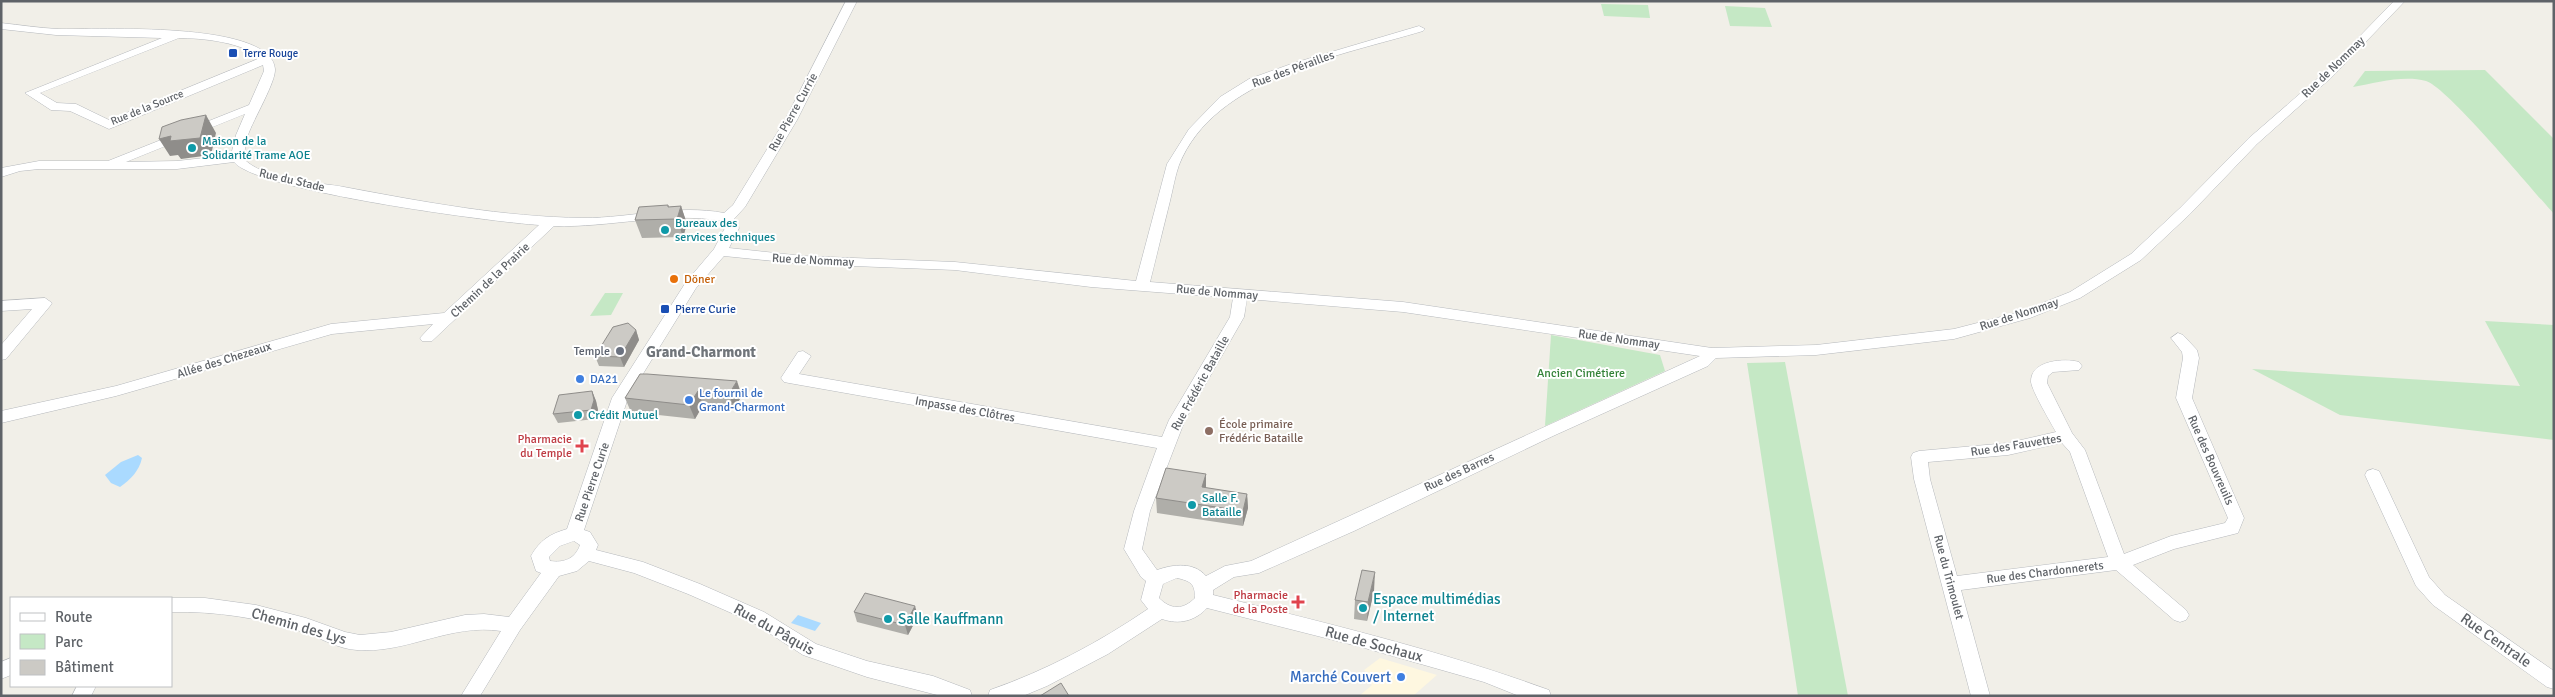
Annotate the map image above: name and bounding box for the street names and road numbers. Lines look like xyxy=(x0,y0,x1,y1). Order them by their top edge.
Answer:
street label: Rue de Nommay xyxy=(2299,33,2368,101)
street label: Rue des Pérailles xyxy=(1250,48,1336,91)
street label: Rue Pierre Currie xyxy=(766,70,821,154)
street label: Rue de la Source xyxy=(109,87,186,128)
street label: Rue du Stade xyxy=(258,166,326,195)
street label: Chemin de la Prairie xyxy=(447,240,533,321)
street label: Rue de Nommay xyxy=(772,251,855,270)
street label: Rue de Nommay xyxy=(1175,281,1259,304)
street label: Rue de Nommay xyxy=(1978,295,2061,334)
street label: Rue de Nommay xyxy=(1577,326,1661,353)
street label: Rue Frédéric Bataille xyxy=(1168,333,1233,433)
street label: Allée des Chezeaux xyxy=(175,339,274,382)
street label: Impasse des Clôtres xyxy=(914,393,1016,426)
street label: Rue des Bouvreuils xyxy=(2184,413,2237,507)
street label: Rue des Fauvettes xyxy=(1970,431,2063,460)
street label: Rue Pierre Curie xyxy=(572,440,613,524)
street label: Rue des Barres xyxy=(1422,450,1497,495)
street label: Rue du Trimoulet xyxy=(1930,533,1967,621)
street label: Rue des Chardonnerets xyxy=(1986,558,2104,587)
street label: Rue du Pâquis xyxy=(730,599,818,659)
street label: Chemin des Lys xyxy=(249,604,349,648)
street label: Rue Centrale xyxy=(2457,609,2535,671)
street label: Rue de Sochaux xyxy=(1323,622,1425,666)

